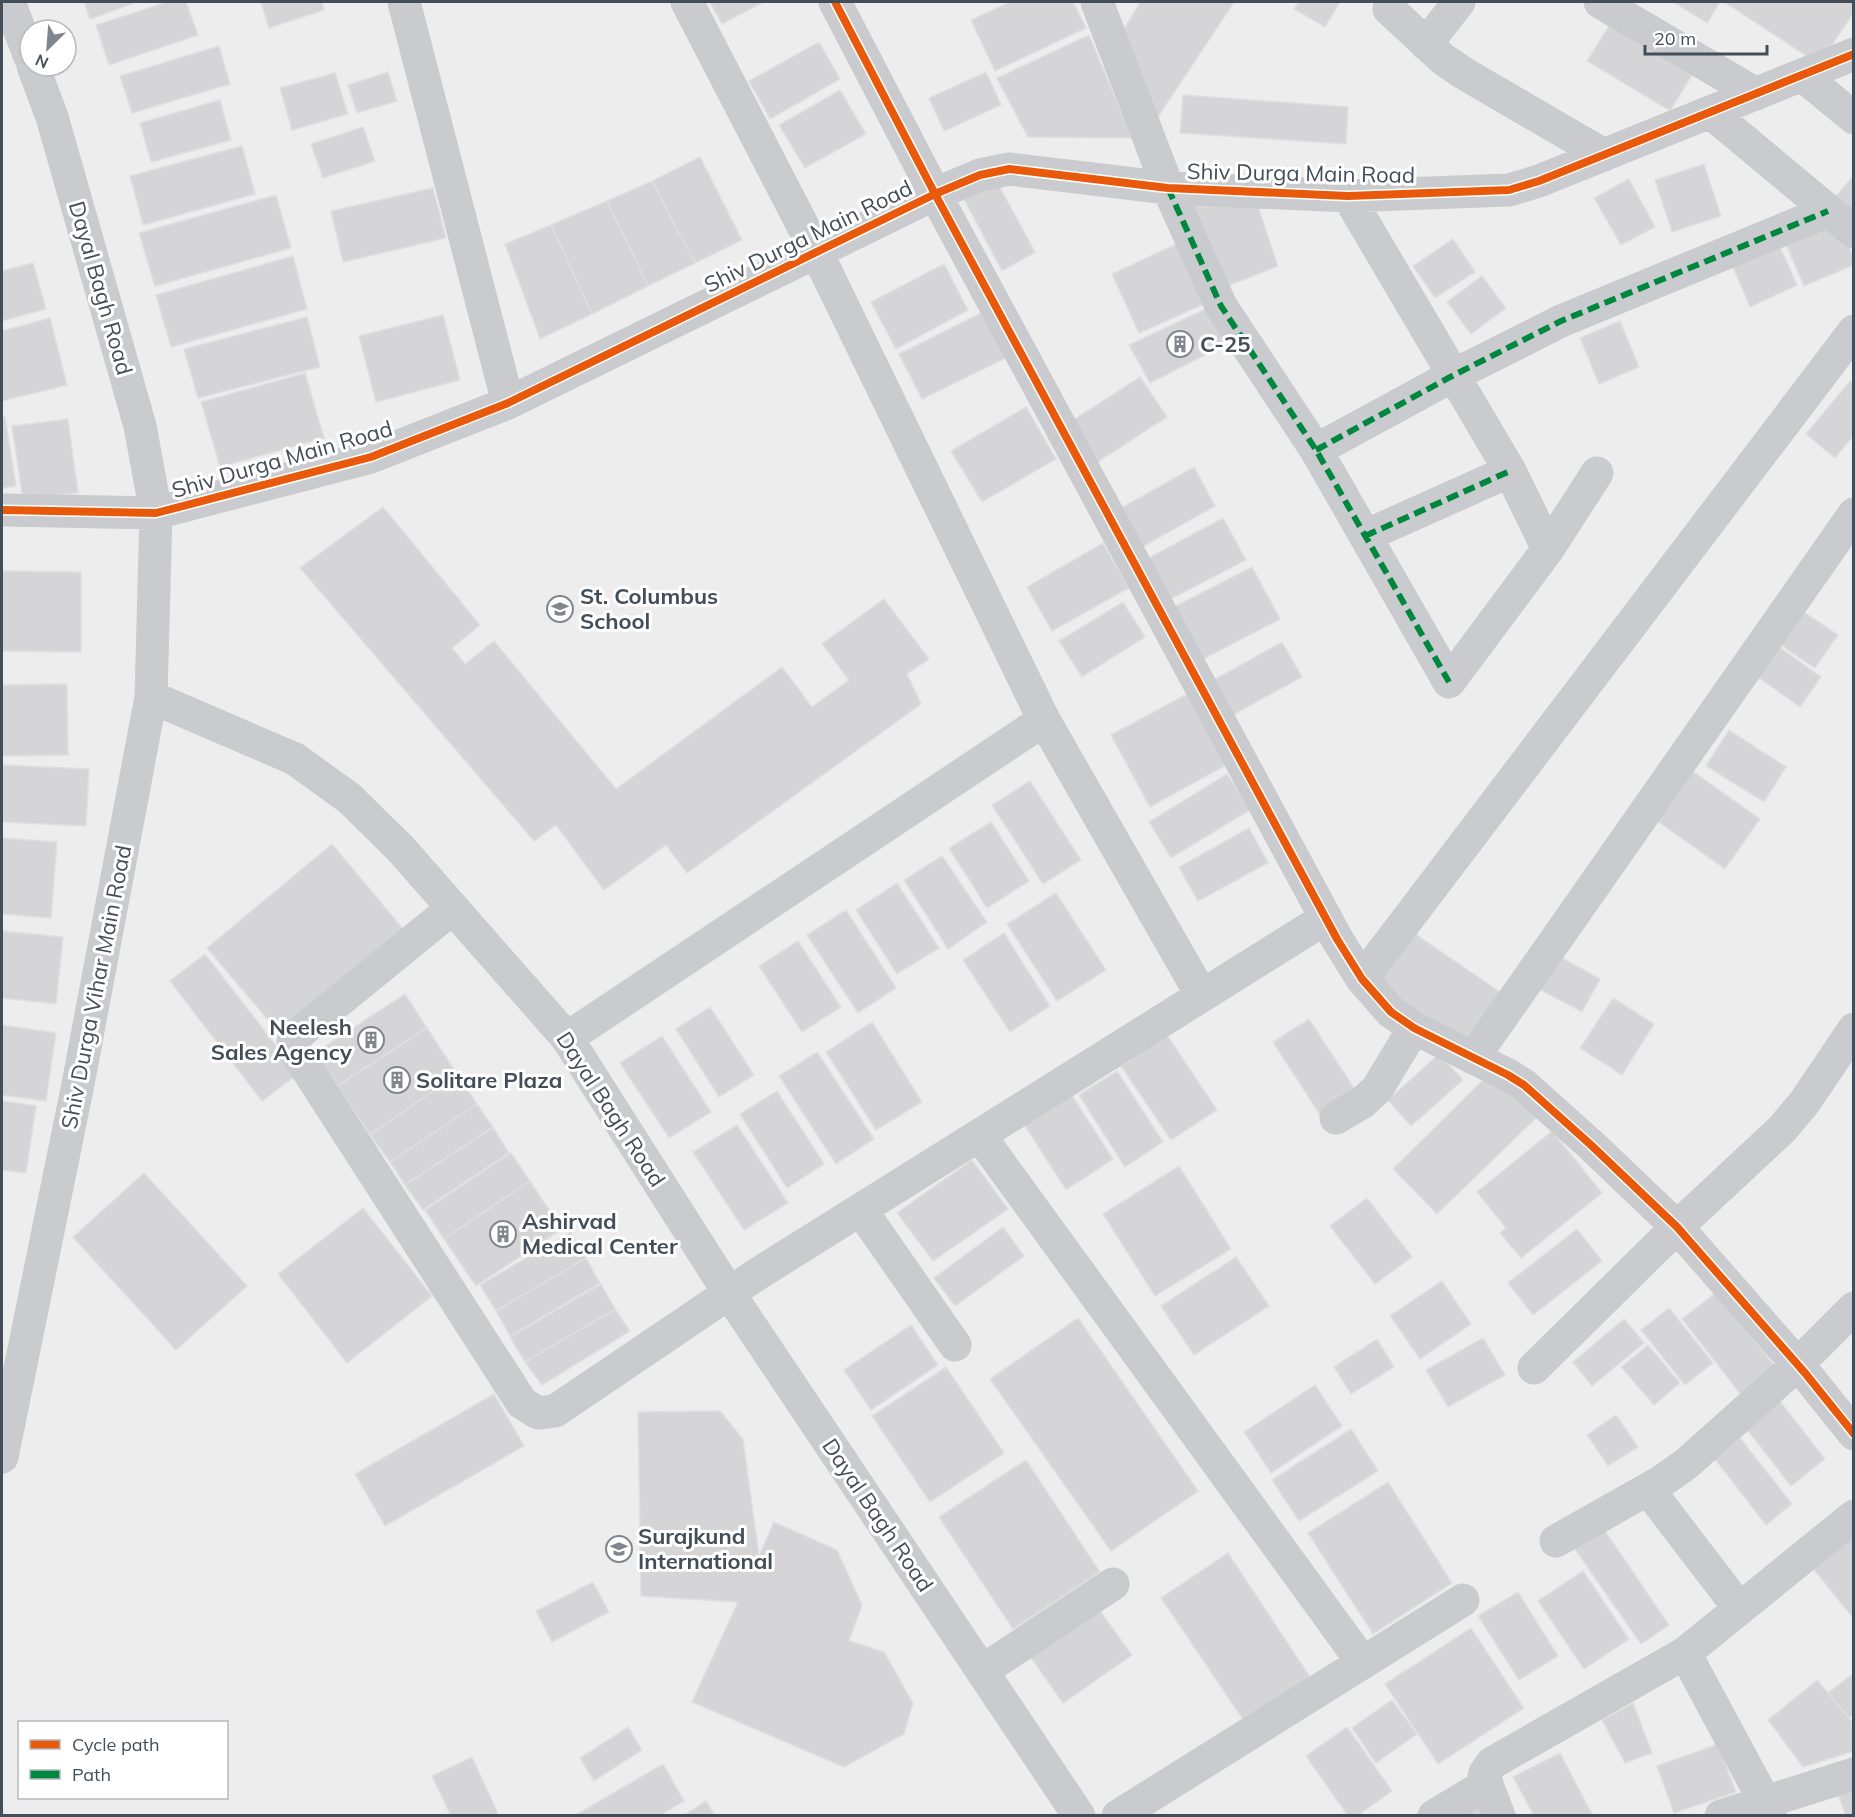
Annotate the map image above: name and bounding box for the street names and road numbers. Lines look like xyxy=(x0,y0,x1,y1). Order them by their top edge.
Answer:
street label: Shiv Durga Main Road xyxy=(1187,157,1415,189)
street label: Shiv Durga Main Road xyxy=(699,173,917,299)
street label: Dayal Bagh Road xyxy=(63,198,139,378)
street label: Shiv Durga Main Road xyxy=(168,414,396,504)
street label: Shiv Durga Vihar Main Road xyxy=(55,843,137,1131)
street label: Dayal Bagh Road xyxy=(550,1026,672,1192)
street label: Dayal Bagh Road xyxy=(816,1433,940,1597)

